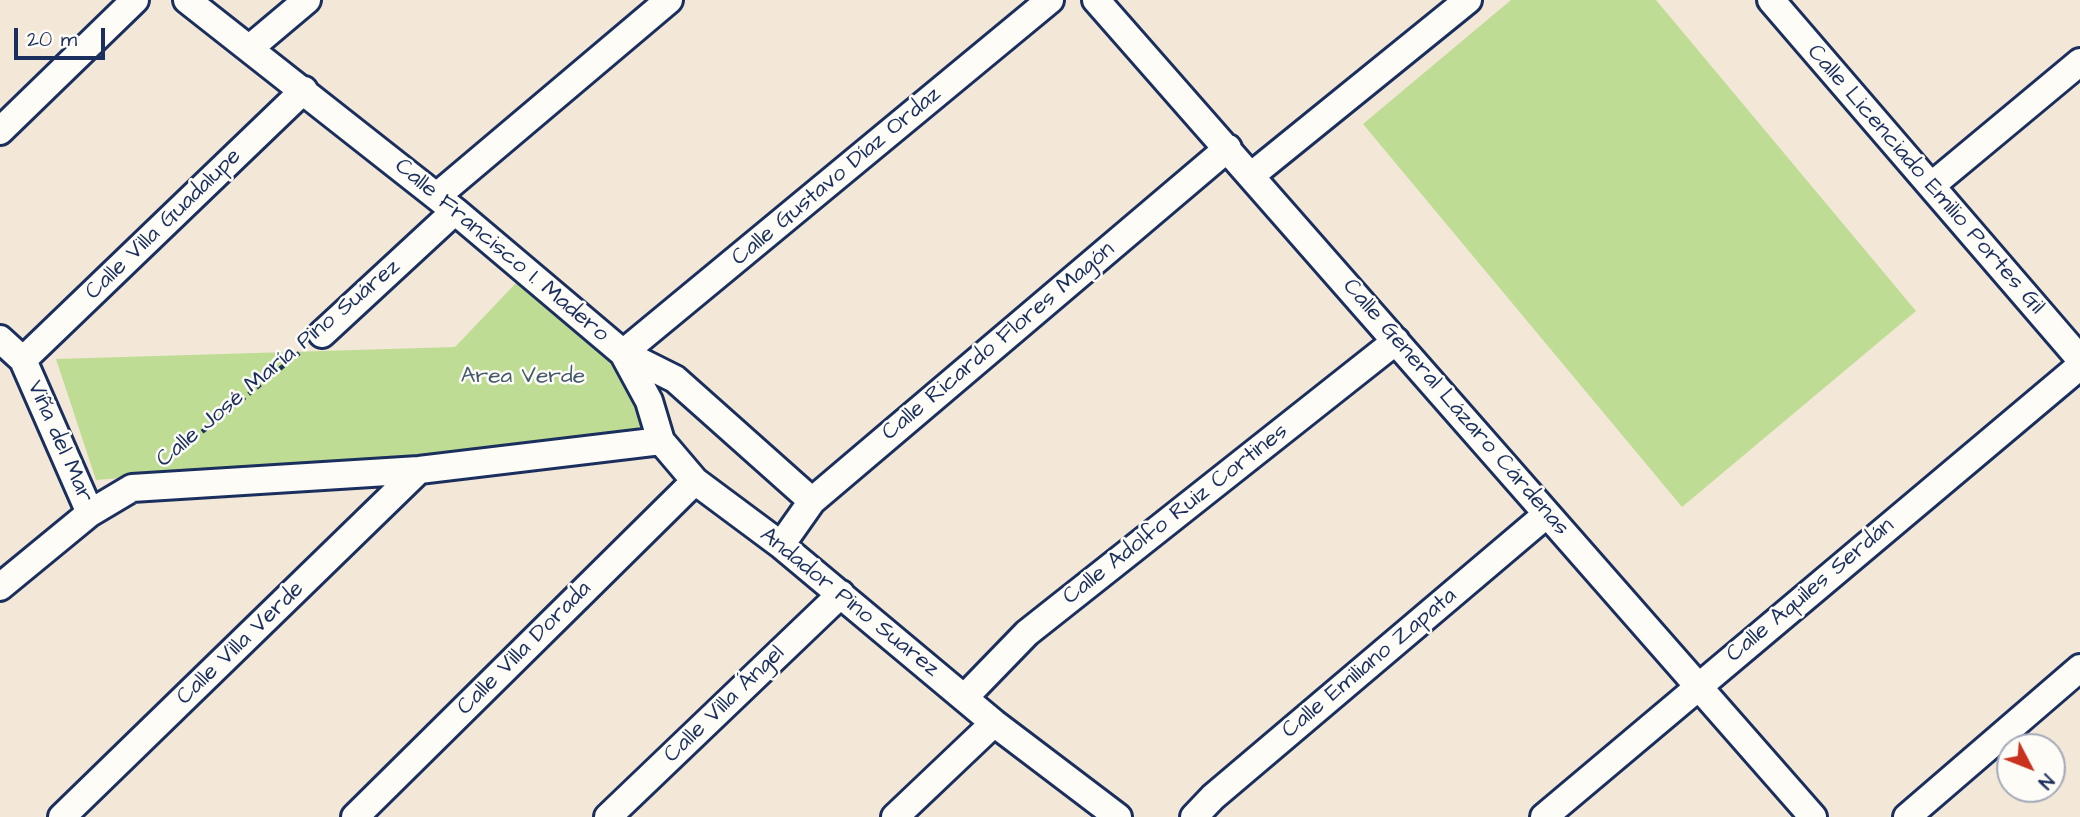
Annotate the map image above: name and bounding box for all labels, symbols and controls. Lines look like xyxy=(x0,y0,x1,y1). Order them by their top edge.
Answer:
scale bar xyxy=(18,14,108,58)
text: 20 m xyxy=(27,25,77,54)
street label: Calle Licenciado Emilio Portes Gil xyxy=(1800,39,2050,321)
street label: Calle Gustavo Díaz Ordaz xyxy=(727,81,947,273)
street label: Calle Villa Guadalupe xyxy=(80,143,248,307)
street label: Calle Francisco I. Madero xyxy=(388,153,614,349)
street label: Calle Ricardo Flores Magón xyxy=(877,237,1121,447)
street label: Calle José María Pino Suárez xyxy=(152,254,406,474)
street label: Calle General Lázaro Cárdenas xyxy=(1336,274,1574,542)
park label: Area Verde xyxy=(461,363,585,391)
street label: Viña del Mar xyxy=(20,377,98,507)
street label: Calle Adolfo Ruiz Cortines xyxy=(1058,419,1294,611)
street label: Calle Aquiles Serdán xyxy=(1722,513,1900,669)
street label: Andador Pino Suarez xyxy=(754,522,944,684)
street label: Calle Villa Verde xyxy=(171,576,311,712)
street label: Calle Villa Dorada xyxy=(452,576,598,722)
street label: Calle Emiliano Zapata xyxy=(1277,583,1463,745)
street label: Calle Villa Ángel xyxy=(659,641,791,769)
north arrow xyxy=(1996,733,2066,803)
text: N xyxy=(2031,768,2060,795)

